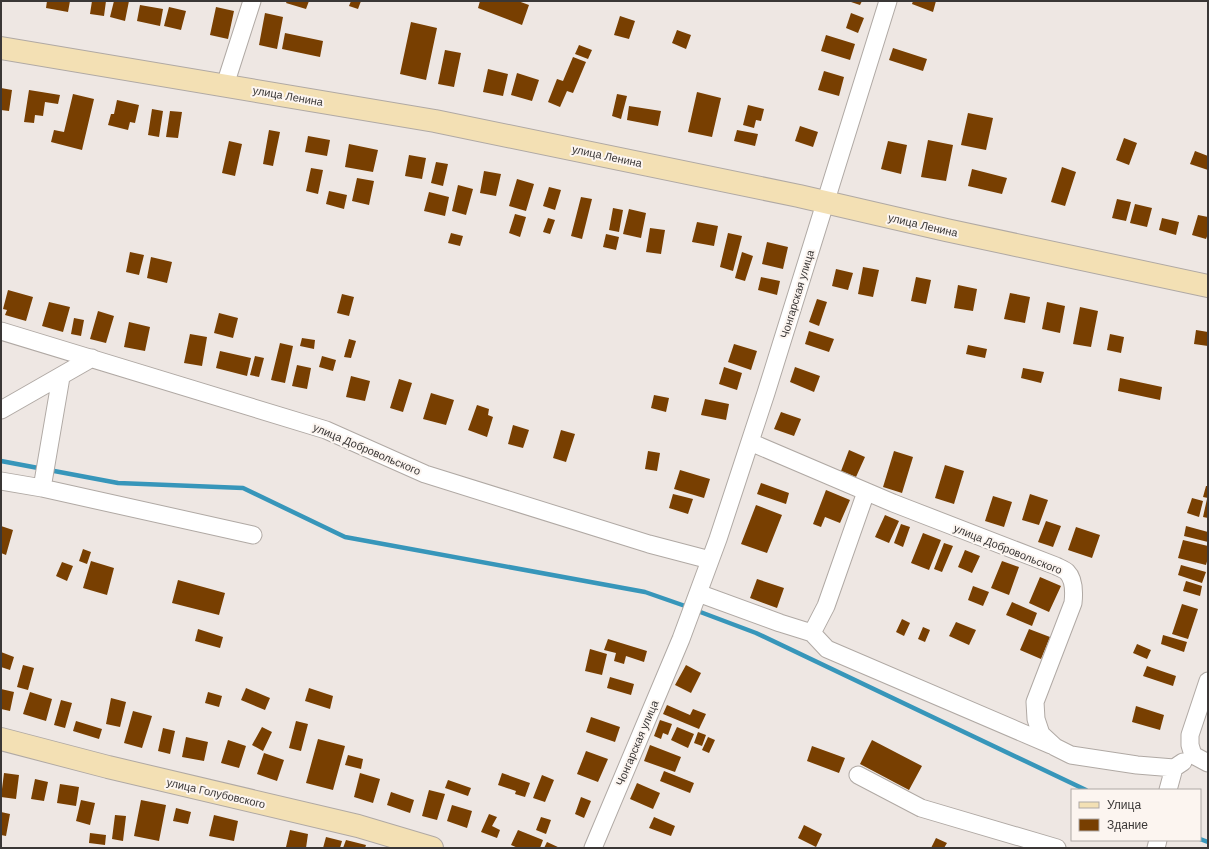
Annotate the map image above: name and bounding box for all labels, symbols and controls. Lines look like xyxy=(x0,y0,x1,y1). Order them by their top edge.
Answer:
street label: улица Ленина xyxy=(252,84,325,108)
street label: улица Ленина xyxy=(571,143,644,169)
street label: улица Ленина xyxy=(887,211,960,239)
street label: Чонгарская улица xyxy=(778,248,816,339)
street label: улица Добровольского xyxy=(311,421,423,477)
street label: улица Добровольского xyxy=(952,522,1064,576)
street label: Чонгарская улица xyxy=(614,698,661,787)
street label: улица Голубовского xyxy=(165,776,267,810)
legend xyxy=(1071,789,1201,841)
text: Улица xyxy=(1107,798,1141,812)
text: Здание xyxy=(1107,818,1148,832)

